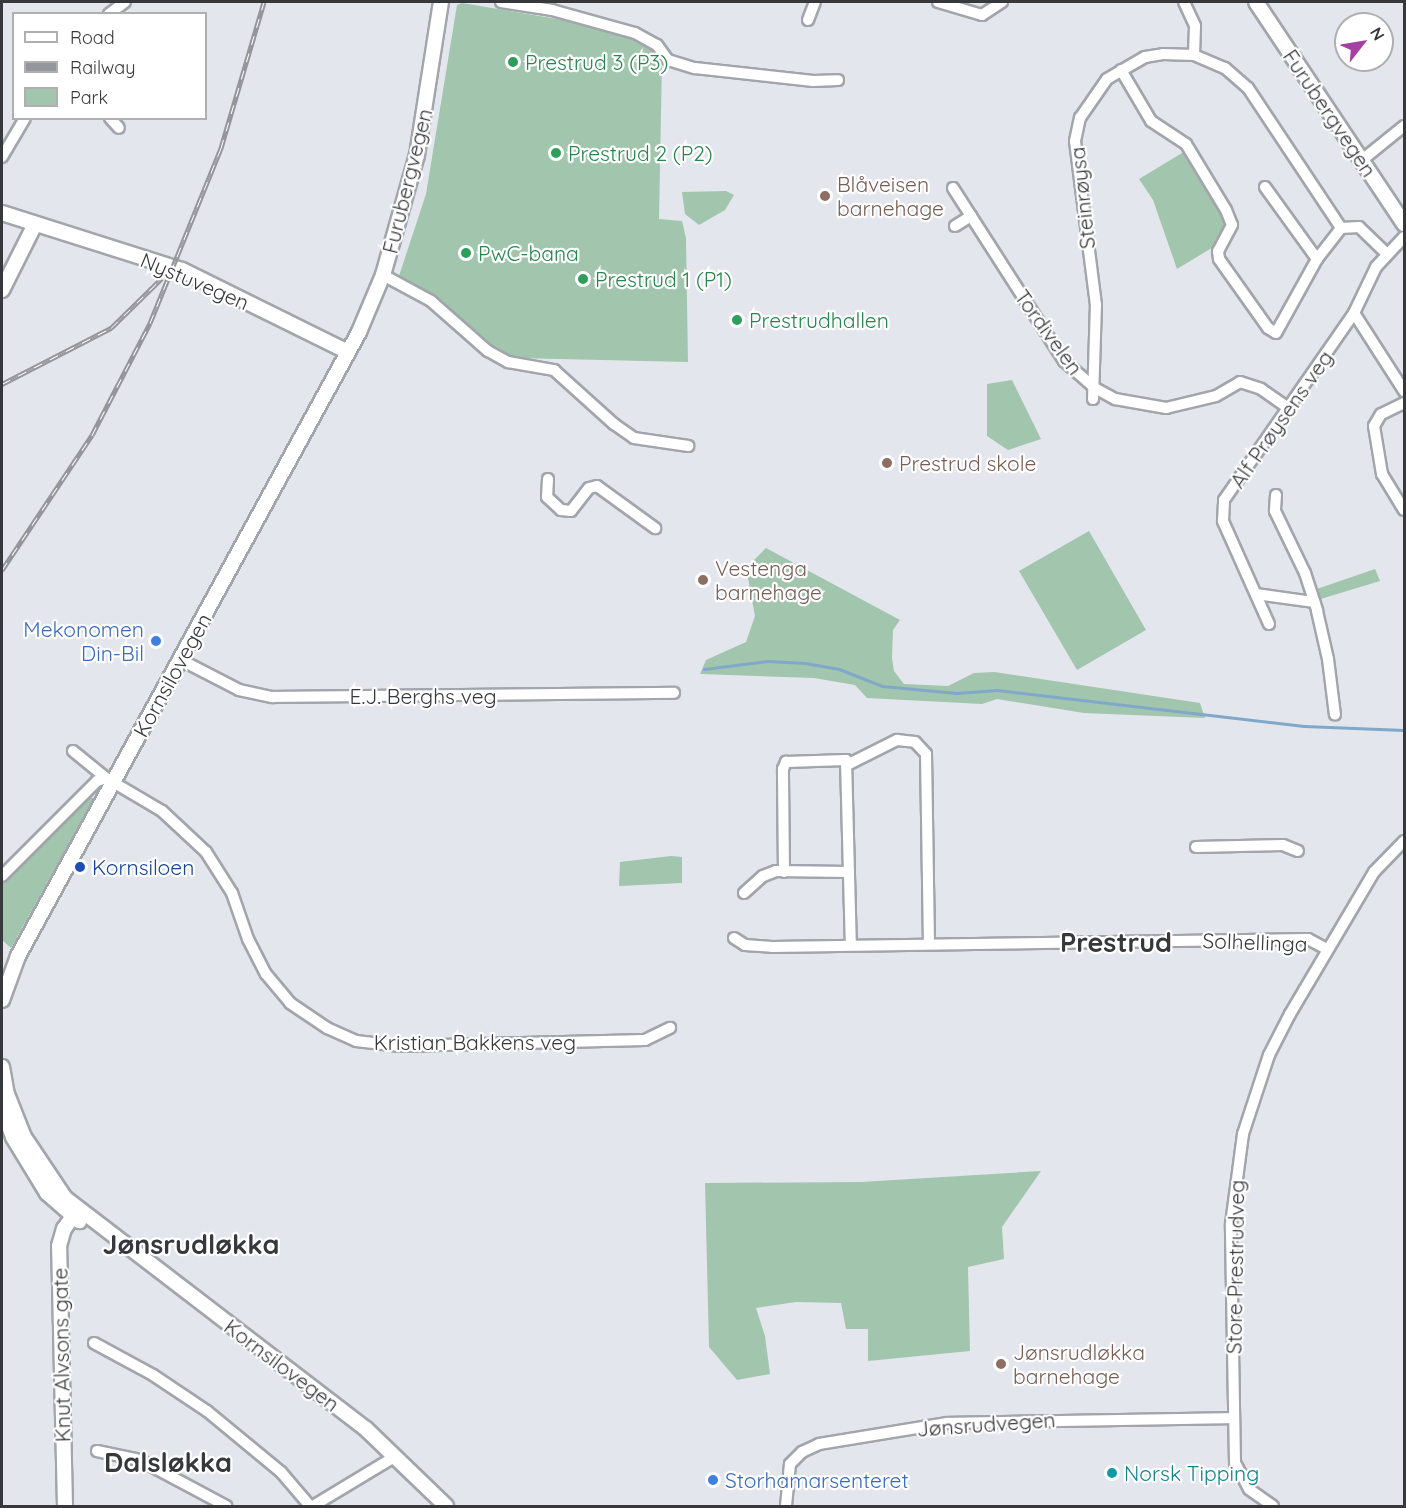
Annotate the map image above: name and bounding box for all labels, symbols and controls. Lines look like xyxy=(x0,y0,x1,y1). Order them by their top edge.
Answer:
legend xyxy=(12,12,207,120)
north arrow xyxy=(1334,12,1394,72)
text: N xyxy=(1366,24,1389,44)
text: Road xyxy=(70,26,115,49)
street label: Furubergvegen xyxy=(1278,44,1382,182)
place label: Prestrud 3 (P3) xyxy=(525,49,668,75)
marker: Prestrud 3 (P3) xyxy=(506,55,520,69)
text: Railway xyxy=(70,56,136,79)
text: Park xyxy=(70,86,108,109)
street label: Furubergvegen xyxy=(377,106,437,256)
place label: Prestrud 2 (P2) xyxy=(568,140,713,166)
marker: Prestrud 2 (P2) xyxy=(549,146,563,160)
street label: Steinrøysa xyxy=(1064,146,1100,250)
place label: Blåveisen barnehage xyxy=(837,171,944,221)
marker: Blåveisen barnehage xyxy=(818,189,832,203)
place label: PwC-bana xyxy=(478,240,579,266)
marker: PwC-bana xyxy=(459,246,473,260)
street label: Nystuvegen xyxy=(137,247,253,315)
place label: Prestrud 1 (P1) xyxy=(595,266,732,292)
marker: Prestrud 1 (P1) xyxy=(576,272,590,286)
street label: Tordivelen xyxy=(1010,284,1088,380)
place label: Prestrudhallen xyxy=(749,307,889,333)
marker: Prestrudhallen xyxy=(730,313,744,327)
street label: Alf Prøysens veg xyxy=(1224,345,1338,493)
place label: Prestrud skole xyxy=(899,450,1036,476)
marker: Prestrud skole xyxy=(880,456,894,470)
place label: Vestenga barnehage xyxy=(715,555,822,605)
marker: Vestenga barnehage xyxy=(696,573,710,587)
street label: Kornsilovegen xyxy=(128,609,216,741)
place label: Mekonomen Din-Bil xyxy=(23,616,144,666)
marker: Mekonomen Din-Bil xyxy=(149,634,163,648)
street label: E.J. Berghs veg xyxy=(349,683,497,709)
place label: Kornsiloen xyxy=(92,854,194,880)
marker: Kornsiloen xyxy=(73,860,87,874)
district label: Prestrud xyxy=(1060,927,1172,959)
street label: Solhellinga xyxy=(1202,928,1308,956)
street label: Kristian Bakkens veg xyxy=(374,1029,576,1055)
street label: Store Prestrudveg xyxy=(1221,1180,1249,1354)
district label: Jønsrudløkka xyxy=(103,1229,279,1261)
street label: Knut Alvsons gate xyxy=(47,1267,75,1443)
street label: Kornsilovegen xyxy=(219,1314,345,1416)
place label: Jønsrudløkka barnehage xyxy=(1013,1339,1145,1389)
marker: Jønsrudløkka barnehage xyxy=(994,1357,1008,1371)
street label: Jønsrudvegen xyxy=(916,1407,1056,1441)
district label: Dalsløkka xyxy=(104,1447,232,1479)
place label: Norsk Tipping xyxy=(1124,1460,1259,1486)
marker: Norsk Tipping xyxy=(1105,1466,1119,1480)
place label: Storhamarsenteret xyxy=(725,1467,909,1493)
marker: Storhamarsenteret xyxy=(706,1473,720,1487)

